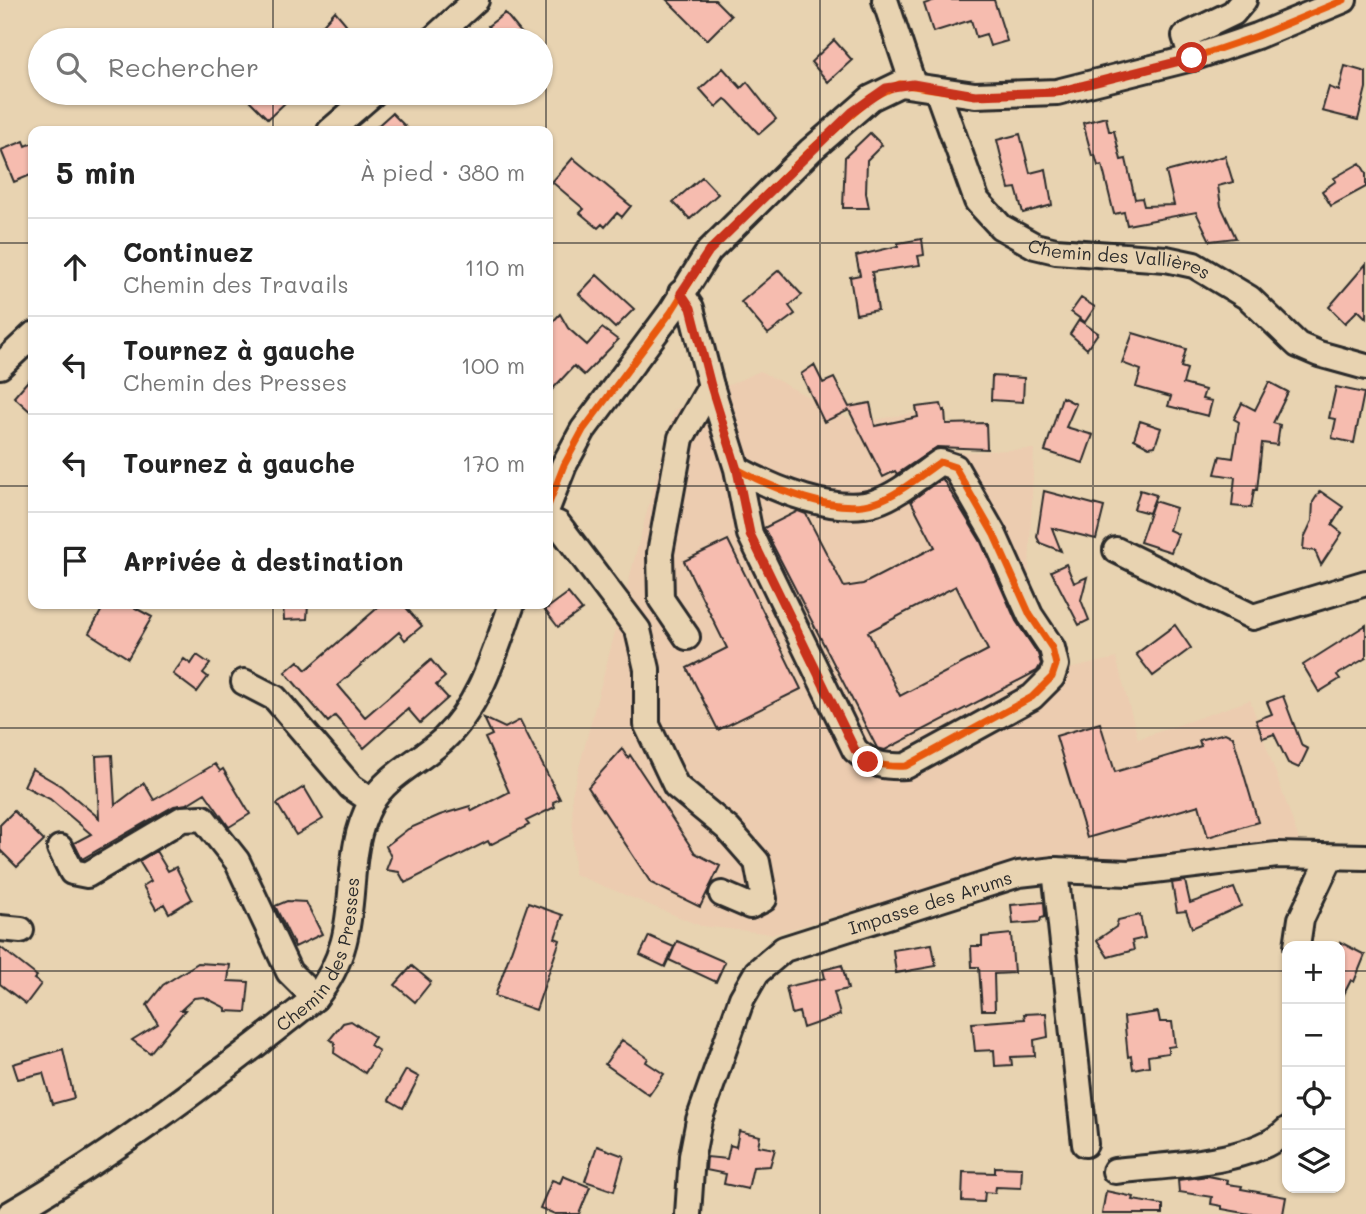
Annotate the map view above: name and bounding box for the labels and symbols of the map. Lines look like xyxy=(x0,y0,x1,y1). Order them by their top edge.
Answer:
route start xyxy=(1176,42,1207,73)
street label: Chemin des Vallières xyxy=(1023,232,1215,284)
route end xyxy=(852,746,883,777)
street label: Impasse des Arums xyxy=(845,865,1015,940)
street label: Chemin des Presses xyxy=(271,876,364,1036)

